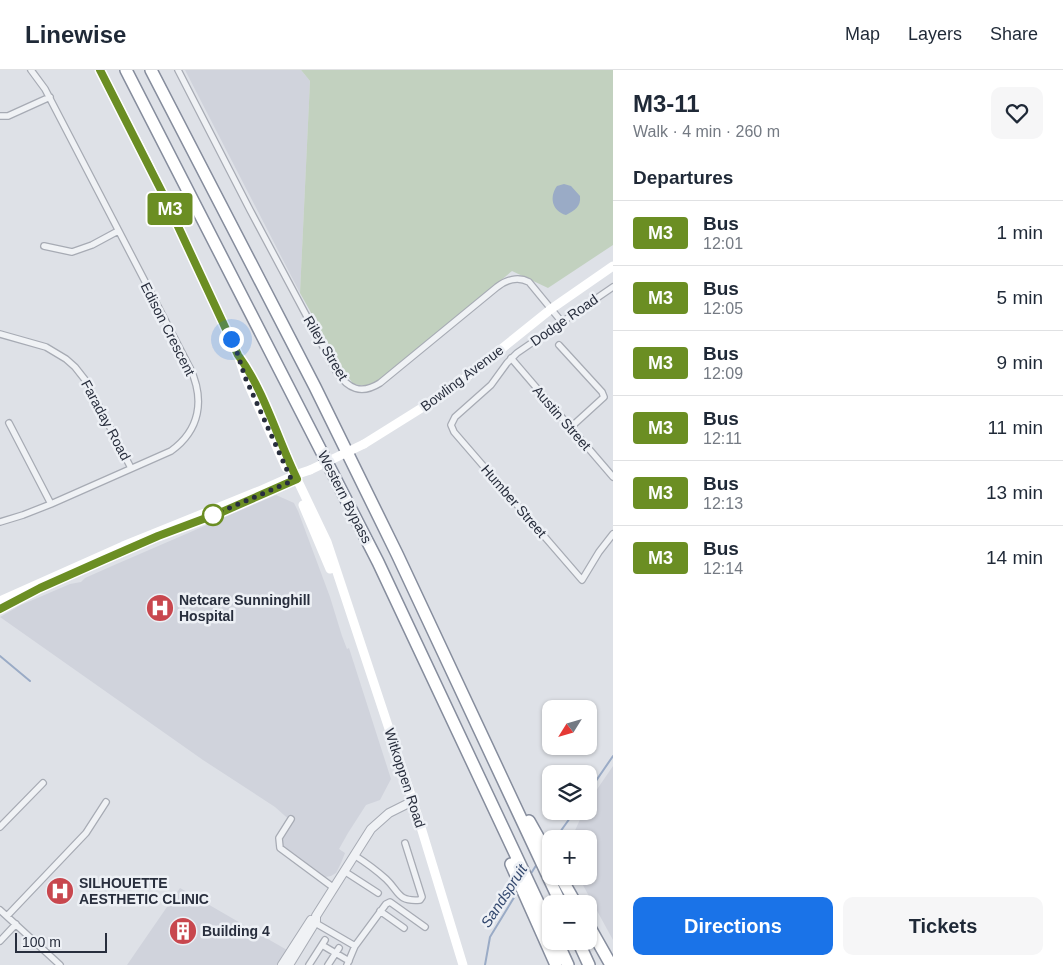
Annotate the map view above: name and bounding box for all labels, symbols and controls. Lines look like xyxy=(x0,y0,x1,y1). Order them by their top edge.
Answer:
text: Linewise xyxy=(25,21,126,48)
text: Map xyxy=(845,24,880,44)
text: Layers xyxy=(908,24,962,44)
text: Share xyxy=(990,24,1038,44)
button: heart xyxy=(991,87,1043,139)
text: M3-11 xyxy=(633,90,700,117)
text: Walk · 4 min · 260 m xyxy=(633,123,780,140)
text: Departures xyxy=(633,167,733,188)
line badge: M3 xyxy=(148,193,192,225)
text: M3 xyxy=(157,199,183,219)
text: Bus xyxy=(703,213,739,234)
text: 1 min xyxy=(997,222,1043,243)
text: M3 xyxy=(648,223,673,243)
text: 12:01 xyxy=(703,235,743,252)
text: Bus xyxy=(703,278,739,299)
street label: Edison Crescent xyxy=(138,280,198,378)
text: 5 min xyxy=(997,287,1043,308)
text: M3 xyxy=(648,288,673,308)
street label: Dodge Road xyxy=(527,291,601,349)
text: 12:05 xyxy=(703,300,743,317)
street label: Riley Street xyxy=(301,313,352,383)
your location xyxy=(219,327,244,352)
street label: Bowling Avenue xyxy=(418,342,507,414)
text: Bus xyxy=(703,343,739,364)
text: 9 min xyxy=(997,352,1043,373)
text: M3 xyxy=(648,353,673,373)
text: 12:09 xyxy=(703,365,743,382)
street label: Faraday Road xyxy=(78,377,134,463)
street label: Austin Street xyxy=(530,383,594,454)
text: Bus xyxy=(703,408,739,429)
text: 11 min xyxy=(987,417,1043,438)
text: M3 xyxy=(648,418,673,438)
text: 12:11 xyxy=(703,430,742,447)
street label: Western Bypass xyxy=(315,448,375,546)
street label: Humber Street xyxy=(478,461,550,541)
text: Bus xyxy=(703,473,739,494)
text: 13 min xyxy=(986,482,1043,503)
text: M3 xyxy=(648,483,673,503)
text: 12:13 xyxy=(703,495,743,512)
unlabelled marker xyxy=(202,504,224,526)
text: Bus xyxy=(703,538,739,559)
text: 14 min xyxy=(986,547,1043,568)
text: M3 xyxy=(648,548,673,568)
text: 12:14 xyxy=(703,560,743,577)
place label: Netcare Sunninghill Hospital xyxy=(179,592,310,624)
hospital icon: Netcare Sunninghill Hospital xyxy=(145,593,175,623)
north arrow xyxy=(542,700,598,755)
map controls xyxy=(542,700,597,950)
street label: Witkoppen Road xyxy=(381,726,429,830)
button: layers xyxy=(542,765,597,820)
button: + xyxy=(542,830,597,885)
water label: Sandspruit xyxy=(477,860,531,930)
place label: SILHOUETTE AESTHETIC CLINIC xyxy=(79,875,209,907)
hospital icon: SILHOUETTE AESTHETIC CLINIC xyxy=(45,876,75,906)
button: − xyxy=(542,895,597,950)
button: Directions xyxy=(633,897,833,955)
button: Tickets xyxy=(843,897,1043,955)
building icon: Building 4 xyxy=(168,916,198,946)
place label: Building 4 xyxy=(202,923,270,939)
scale bar xyxy=(15,930,108,953)
text: 100 m xyxy=(22,934,61,950)

